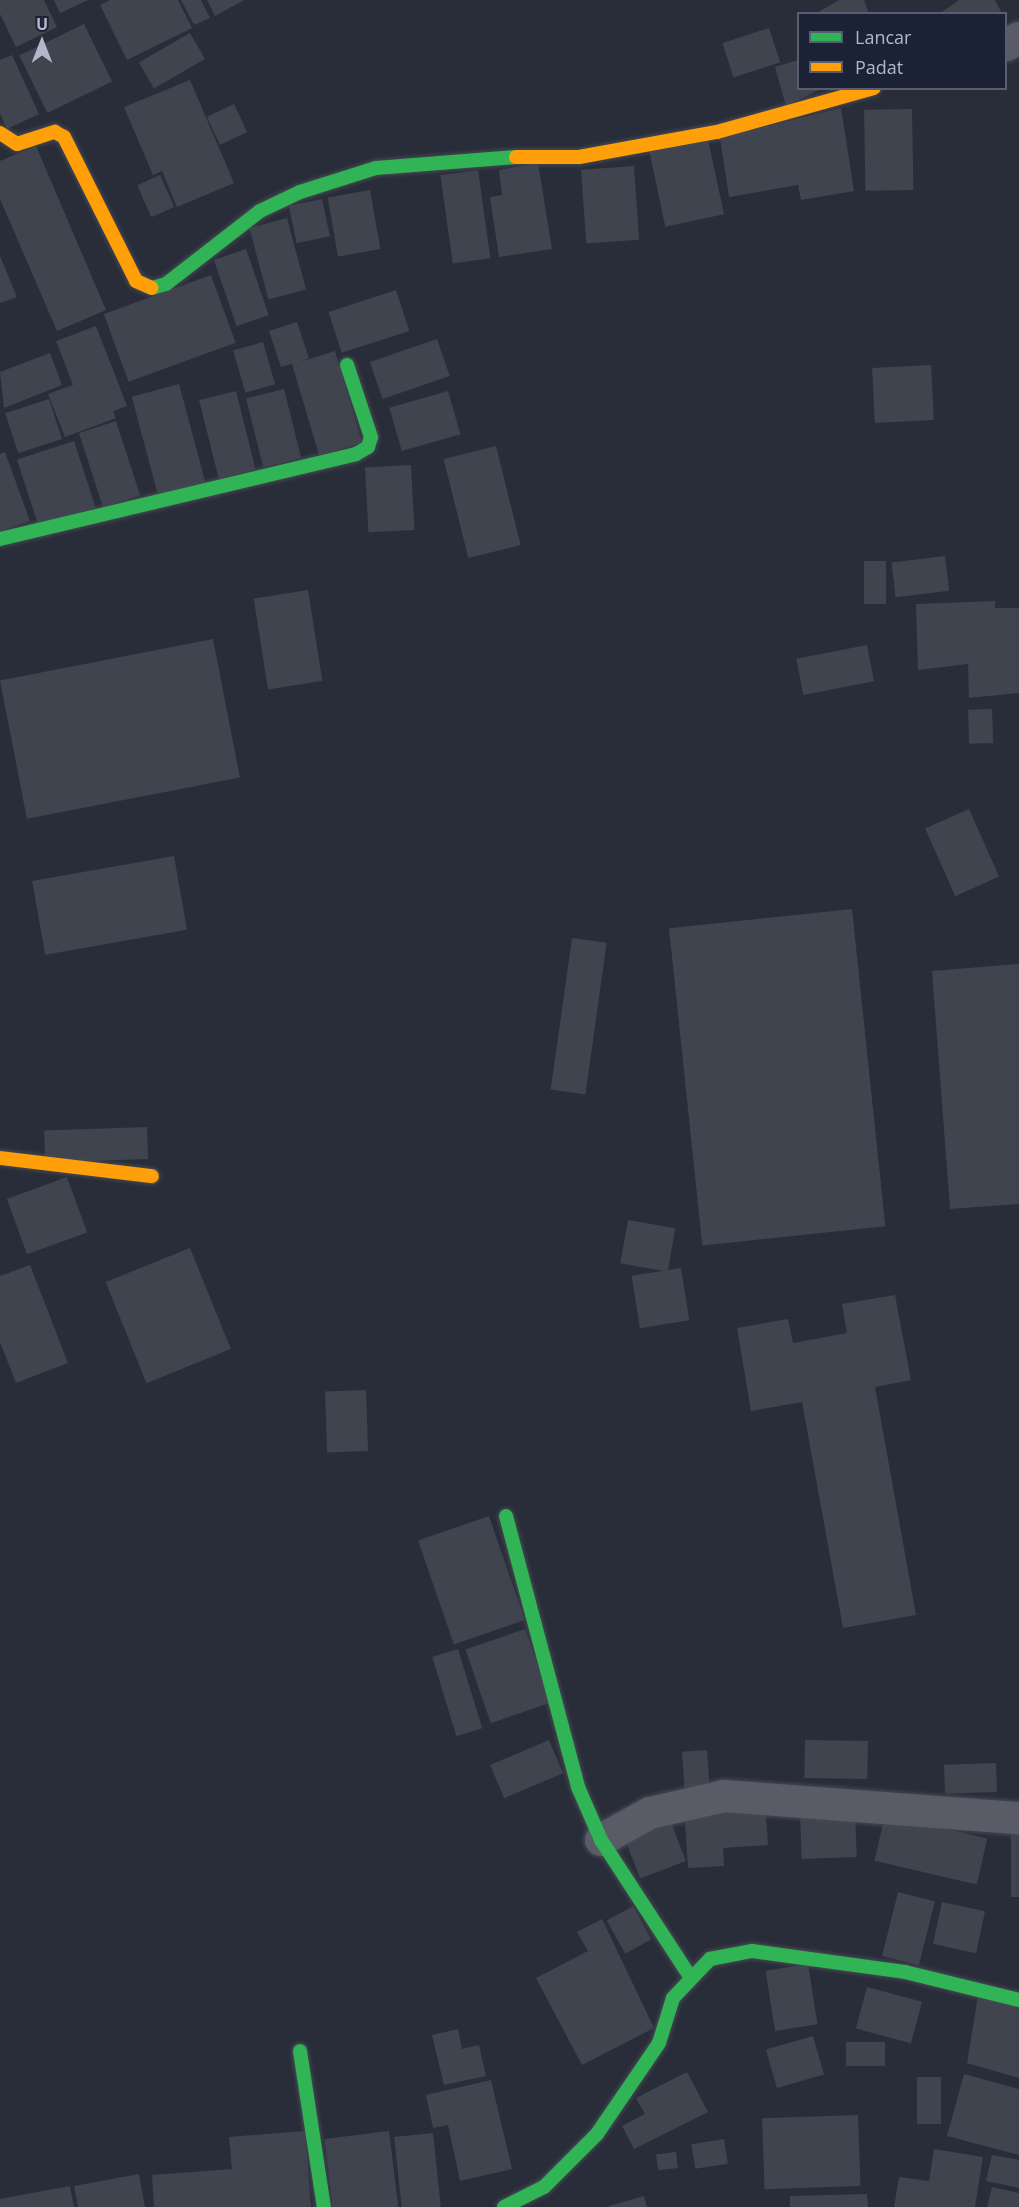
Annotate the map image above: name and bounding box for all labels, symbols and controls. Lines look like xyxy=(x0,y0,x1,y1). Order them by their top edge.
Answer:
north arrow xyxy=(12,12,72,72)
legend xyxy=(797,12,1007,90)
text: U xyxy=(36,13,48,35)
text: Lancar xyxy=(855,25,911,49)
text: Padat xyxy=(855,55,903,79)

